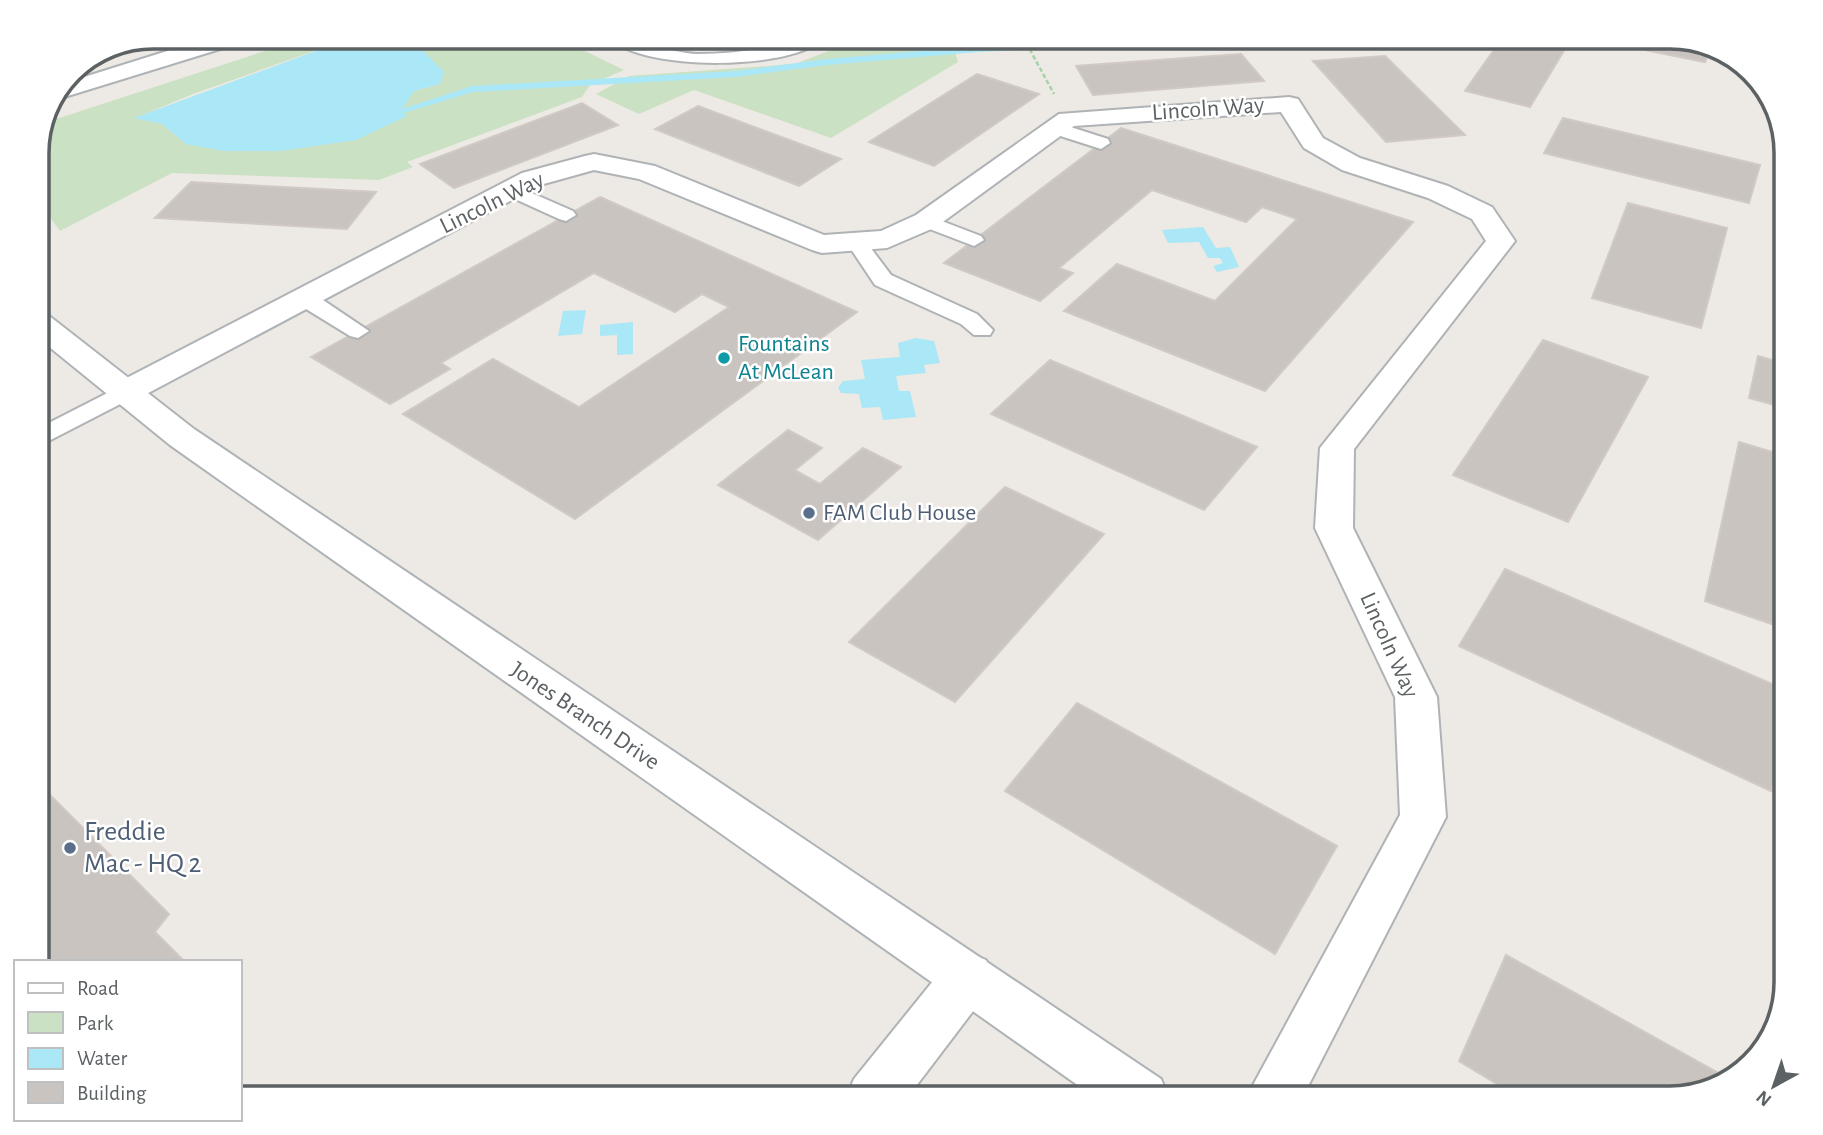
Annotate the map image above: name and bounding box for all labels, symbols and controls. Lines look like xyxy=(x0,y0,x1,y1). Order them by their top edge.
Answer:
street label: Lincoln Way xyxy=(1151,93,1265,125)
street label: Lincoln Way xyxy=(436,168,548,238)
place label: Fountains At McLean xyxy=(738,332,834,384)
marker: Fountains At McLean xyxy=(716,350,732,366)
place label: FAM Club House xyxy=(823,501,976,525)
marker: FAM Club House xyxy=(801,505,817,521)
street label: Lincoln Way xyxy=(1355,589,1423,701)
street label: Jones Branch Drive xyxy=(506,657,664,775)
place label: Freddie Mac - HQ 2 xyxy=(84,818,201,878)
marker: Freddie Mac - HQ 2 xyxy=(62,840,78,856)
legend xyxy=(14,960,242,1121)
text: Road xyxy=(77,978,119,999)
text: Park xyxy=(77,1013,114,1034)
text: Water xyxy=(77,1048,127,1069)
north arrow xyxy=(1739,1051,1809,1121)
text: Building xyxy=(77,1083,147,1104)
text: N xyxy=(1753,1086,1775,1109)

